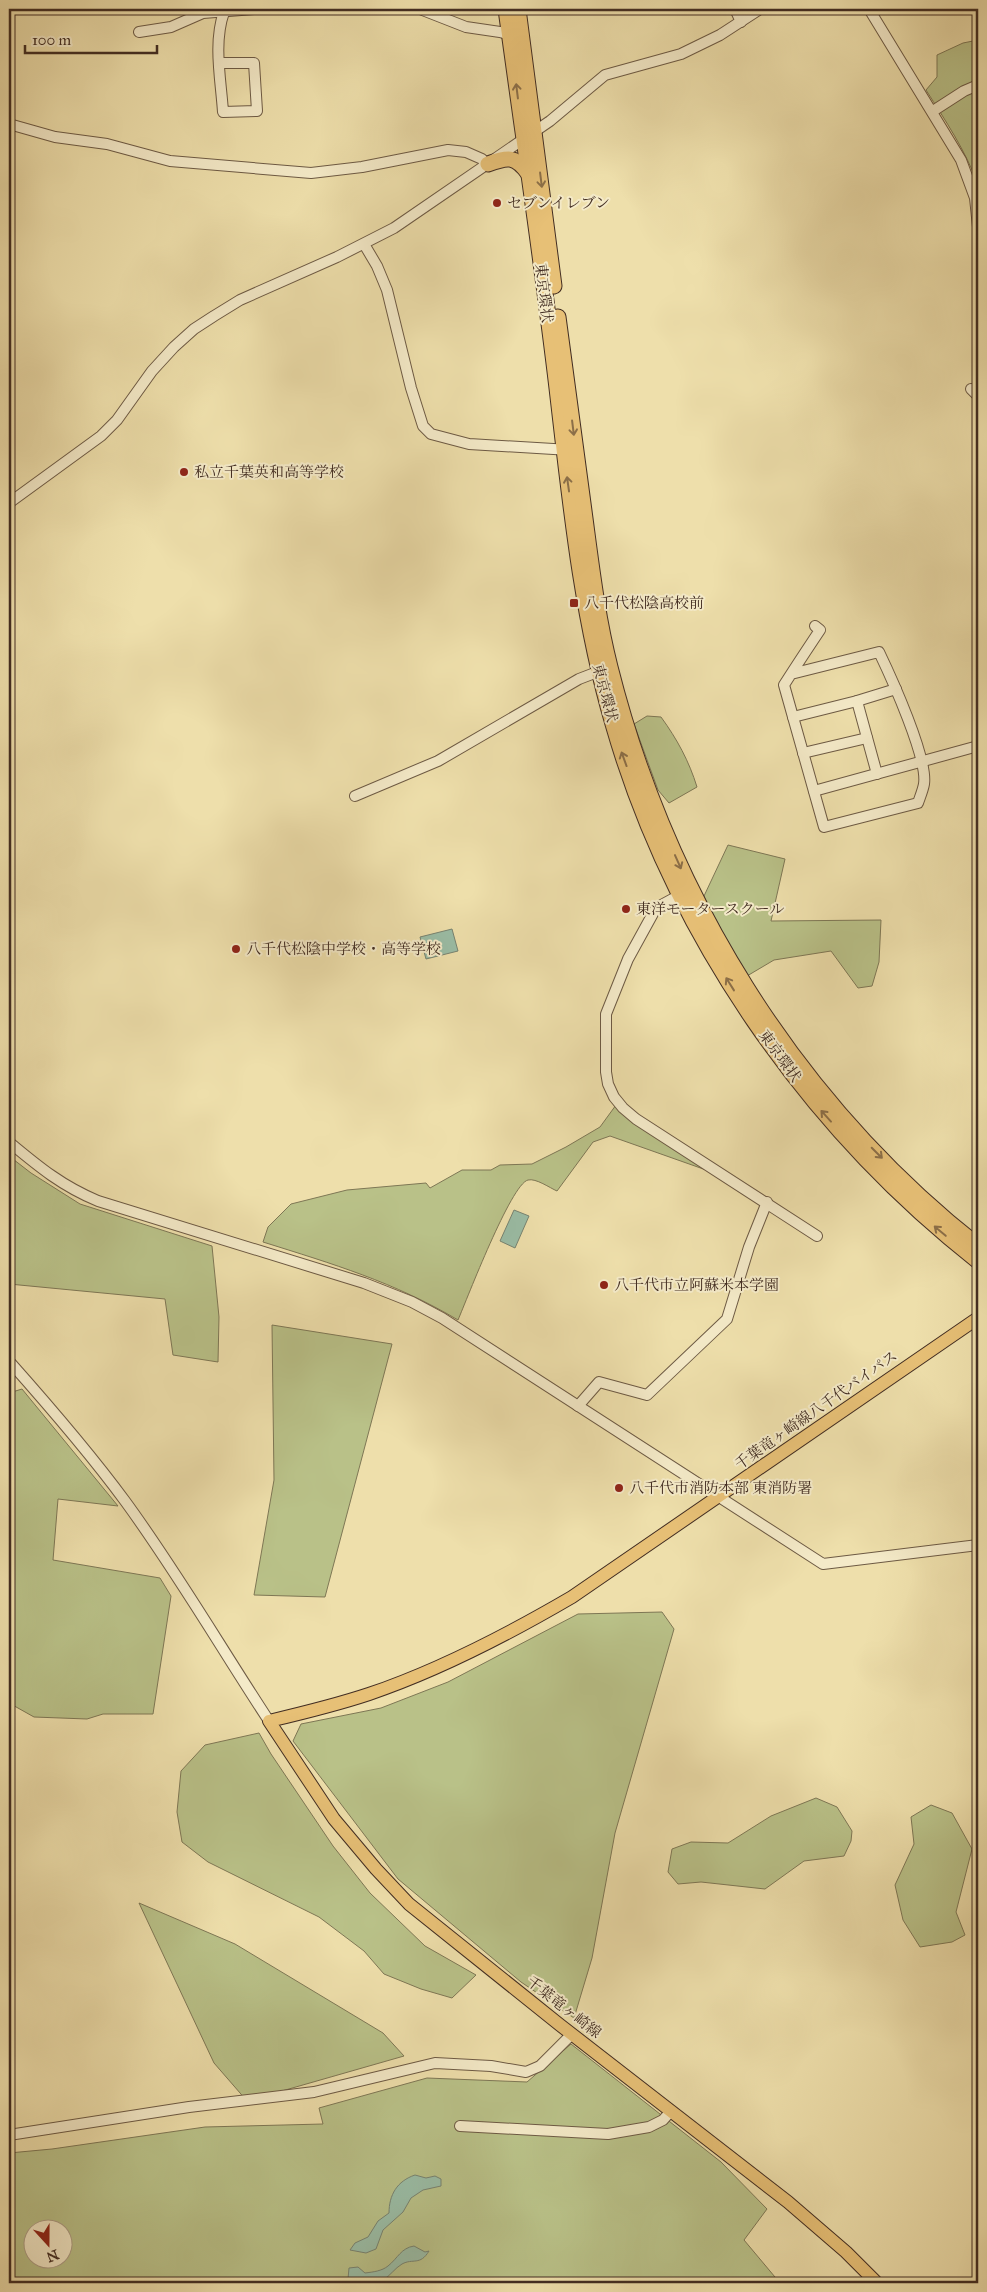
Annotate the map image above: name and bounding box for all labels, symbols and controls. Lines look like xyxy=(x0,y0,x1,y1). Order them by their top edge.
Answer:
scale bar xyxy=(25,22,158,54)
text: 100 m xyxy=(32,31,72,49)
one-way arrow xyxy=(512,83,522,99)
one-way arrow xyxy=(536,171,546,187)
place label: セブンイレブン xyxy=(507,194,610,212)
marker: セブンイレブン xyxy=(491,197,503,209)
street label: 東京環状 xyxy=(531,262,557,324)
one-way arrow xyxy=(568,419,578,435)
place label: 私立千葉英和高等学校 xyxy=(194,463,344,481)
marker: 私立千葉英和高等学校 xyxy=(178,466,190,478)
one-way arrow xyxy=(563,477,573,493)
place label: 八千代松陰高校前 xyxy=(584,594,704,612)
marker: 八千代松陰高校前 xyxy=(568,597,580,609)
street label: 東京環状 xyxy=(589,662,621,724)
one-way arrow xyxy=(619,751,628,767)
one-way arrow xyxy=(674,854,683,869)
place label: 東洋モータースクール xyxy=(636,900,784,918)
marker: 東洋モータースクール xyxy=(620,903,632,915)
place label: 八千代松陰中学校・高等学校 xyxy=(246,940,441,958)
marker: 八千代松陰中学校・高等学校 xyxy=(230,943,242,955)
one-way arrow xyxy=(725,978,735,992)
street label: 東京環状 xyxy=(755,1026,805,1086)
one-way arrow xyxy=(820,1109,832,1122)
one-way arrow xyxy=(871,1147,883,1160)
one-way arrow xyxy=(934,1225,947,1236)
place label: 八千代市立阿蘇米本学園 xyxy=(614,1276,779,1294)
marker: 八千代市立阿蘇米本学園 xyxy=(598,1279,610,1291)
street label: 千葉竜ヶ崎線八千代バイパス xyxy=(731,1347,901,1473)
place label: 八千代市消防本部 東消防署 xyxy=(629,1479,812,1497)
marker: 八千代市消防本部 東消防署 xyxy=(613,1482,625,1494)
street label: 千葉竜ヶ崎線 xyxy=(523,1972,605,2042)
north arrow xyxy=(22,2220,72,2270)
text: N xyxy=(44,2246,61,2266)

